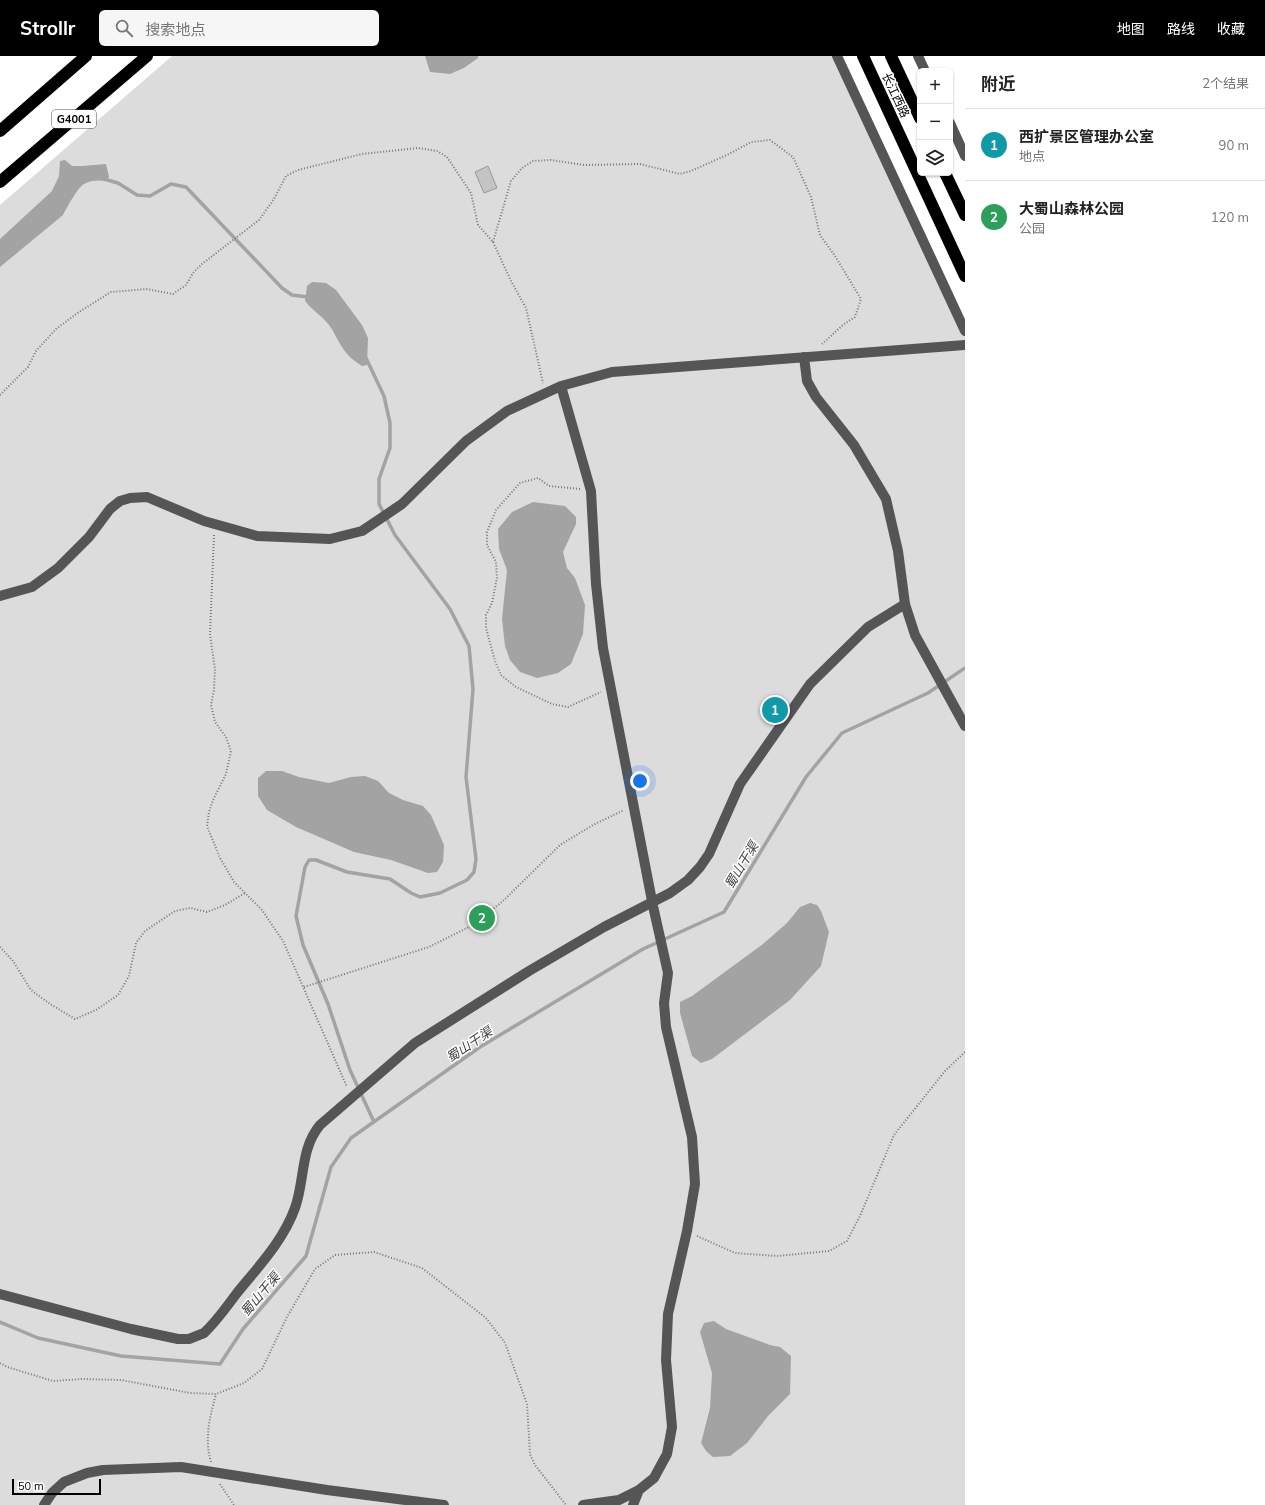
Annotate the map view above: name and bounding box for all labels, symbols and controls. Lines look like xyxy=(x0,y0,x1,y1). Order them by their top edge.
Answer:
search box xyxy=(99,10,379,46)
text: Strollr xyxy=(20,16,75,40)
icon: search xyxy=(113,17,135,39)
text: 搜索地点 xyxy=(145,20,205,39)
text: 地图 xyxy=(1117,20,1145,38)
text: 路线 xyxy=(1167,20,1195,38)
text: 收藏 xyxy=(1217,20,1245,38)
map controls xyxy=(917,68,953,176)
button: + xyxy=(917,68,953,104)
street label: 长江西路 xyxy=(879,70,913,120)
text: 附近 xyxy=(981,73,1015,94)
text: 2个结果 xyxy=(1202,75,1249,91)
button: − xyxy=(917,104,953,140)
road number: G4001 xyxy=(52,110,96,128)
text: 西扩景区管理办公室 xyxy=(1019,127,1154,146)
text: 1 xyxy=(990,137,998,153)
text: 90 m xyxy=(1219,137,1249,153)
button: layers xyxy=(917,140,953,176)
text: 地点 xyxy=(1019,148,1045,164)
text: 大蜀山森林公园 xyxy=(1019,199,1124,218)
text: 2 xyxy=(990,209,998,225)
text: 120 m xyxy=(1211,209,1249,225)
text: 公园 xyxy=(1019,220,1045,236)
pin: 1 xyxy=(762,695,788,725)
your location xyxy=(630,771,650,791)
water label: 蜀山干渠 xyxy=(721,837,762,891)
pin: 2 xyxy=(469,903,495,933)
water label: 蜀山干渠 xyxy=(443,1022,497,1065)
water label: 蜀山干渠 xyxy=(237,1267,284,1319)
scale bar xyxy=(12,1477,101,1496)
text: 50 m xyxy=(18,1479,44,1493)

